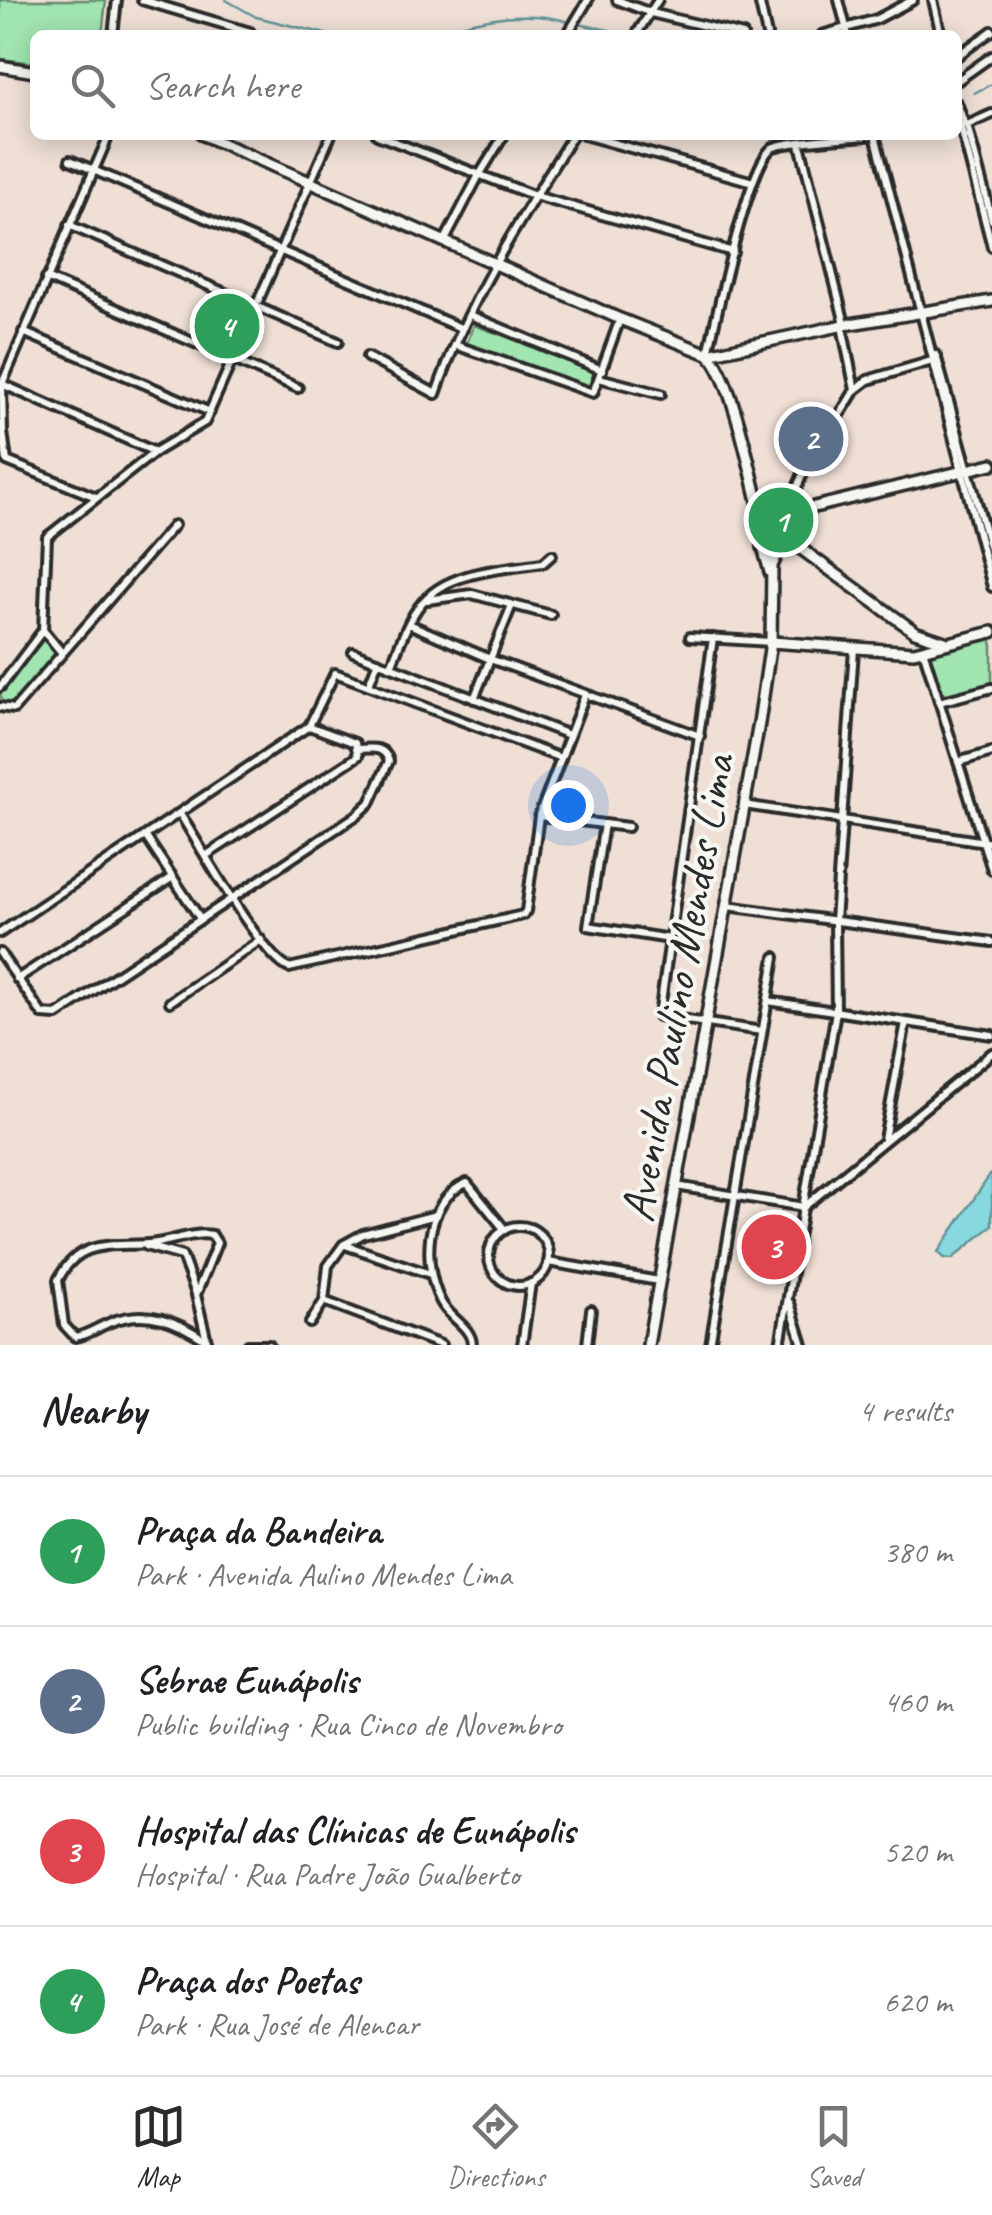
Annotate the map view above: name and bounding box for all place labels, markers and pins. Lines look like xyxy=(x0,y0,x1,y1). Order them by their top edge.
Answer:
pin: 4 xyxy=(194,288,260,364)
pin: 2 xyxy=(778,402,844,476)
pin: 1 xyxy=(748,482,814,558)
pin: 3 xyxy=(742,1210,806,1284)

